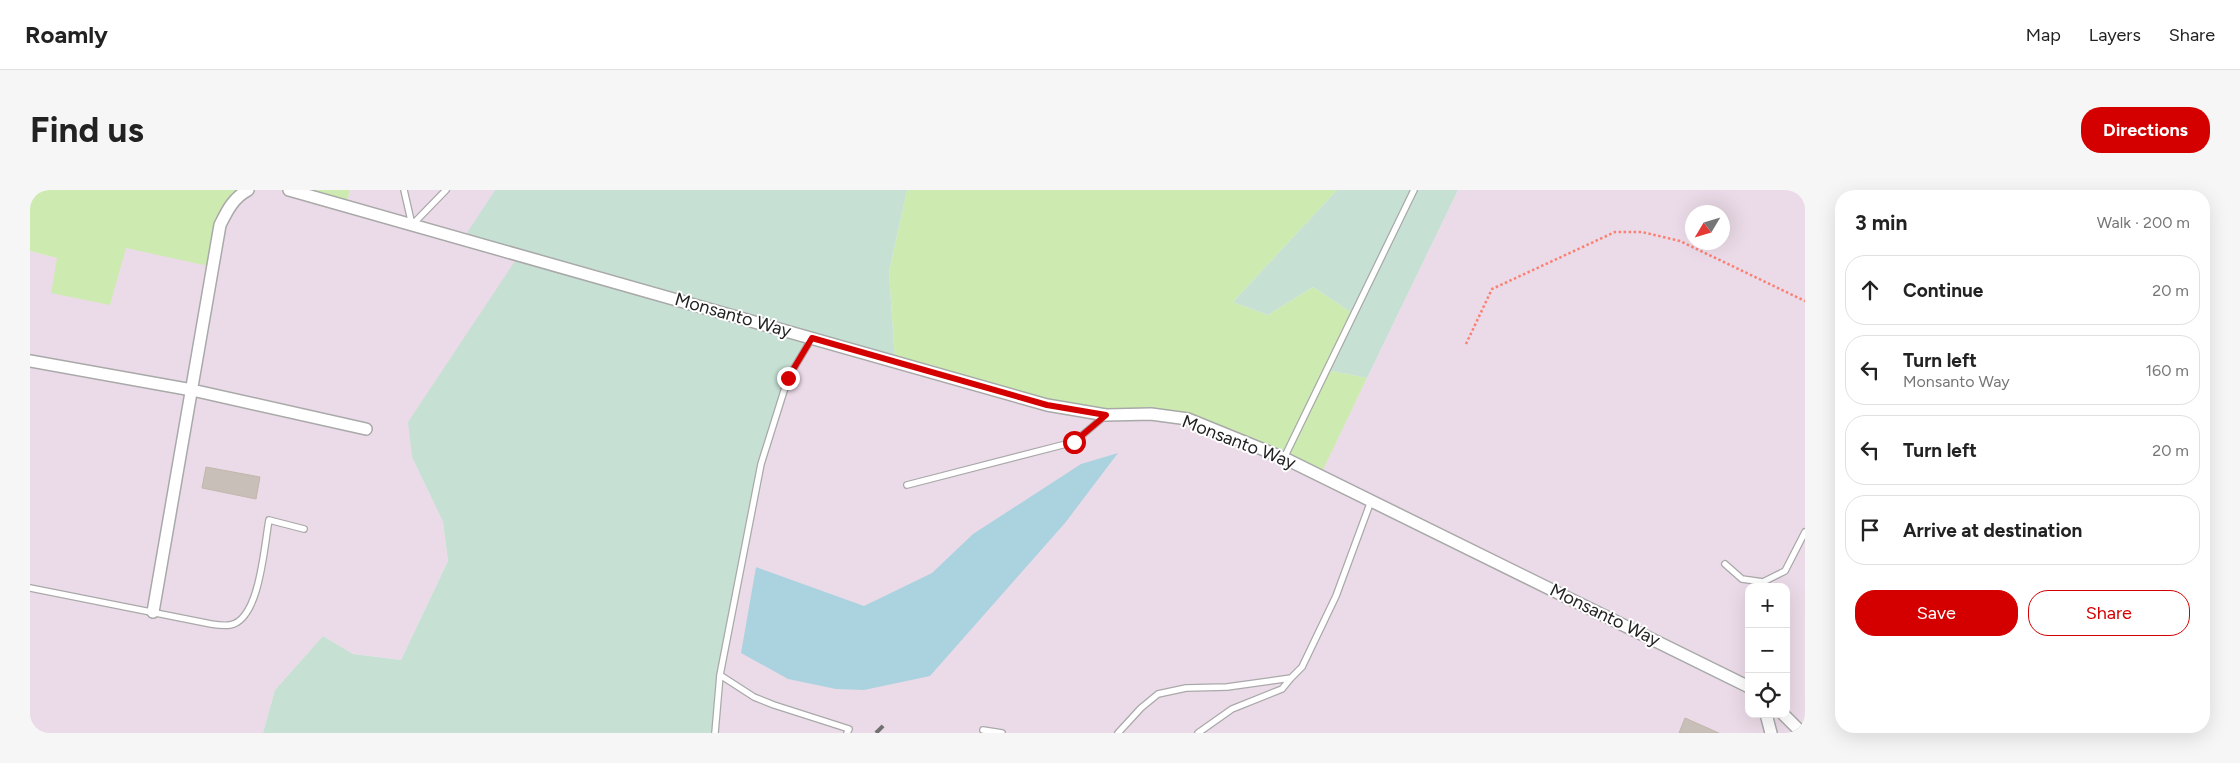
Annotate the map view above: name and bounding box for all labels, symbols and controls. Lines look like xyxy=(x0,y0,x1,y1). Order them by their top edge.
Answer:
text: Roamly xyxy=(25,20,108,49)
text: Map xyxy=(2026,24,2061,46)
text: Layers xyxy=(2089,24,2141,46)
text: Share xyxy=(2169,24,2215,46)
button: Directions xyxy=(2081,107,2210,153)
text: Find us xyxy=(30,109,144,151)
north arrow xyxy=(1685,205,1730,250)
text: 3 min xyxy=(1855,210,1907,235)
text: Walk · 200 m xyxy=(2097,213,2190,232)
icon: ahead xyxy=(1856,276,1884,304)
text: Continue xyxy=(1903,279,1983,302)
text: 20 m xyxy=(2152,281,2189,300)
street label: Monsanto Way xyxy=(672,288,794,342)
text: Turn left xyxy=(1903,349,1977,372)
icon: left xyxy=(1856,356,1884,384)
text: 160 m xyxy=(2146,361,2189,380)
route end xyxy=(777,367,800,390)
text: Monsanto Way xyxy=(1903,372,2010,391)
street label: Monsanto Way xyxy=(1179,410,1299,474)
route start xyxy=(1063,431,1086,454)
icon: left xyxy=(1856,436,1884,464)
text: Turn left xyxy=(1903,439,1977,462)
text: 20 m xyxy=(2152,441,2189,460)
icon: arrive xyxy=(1856,516,1884,544)
text: Arrive at destination xyxy=(1903,519,2082,542)
street label: Monsanto Way xyxy=(1546,579,1664,651)
map controls xyxy=(1745,583,1790,718)
button: + xyxy=(1745,583,1790,628)
button: Save xyxy=(1855,590,2018,636)
button: Share xyxy=(2028,590,2190,636)
button: − xyxy=(1745,628,1790,673)
button: locate xyxy=(1745,673,1790,718)

